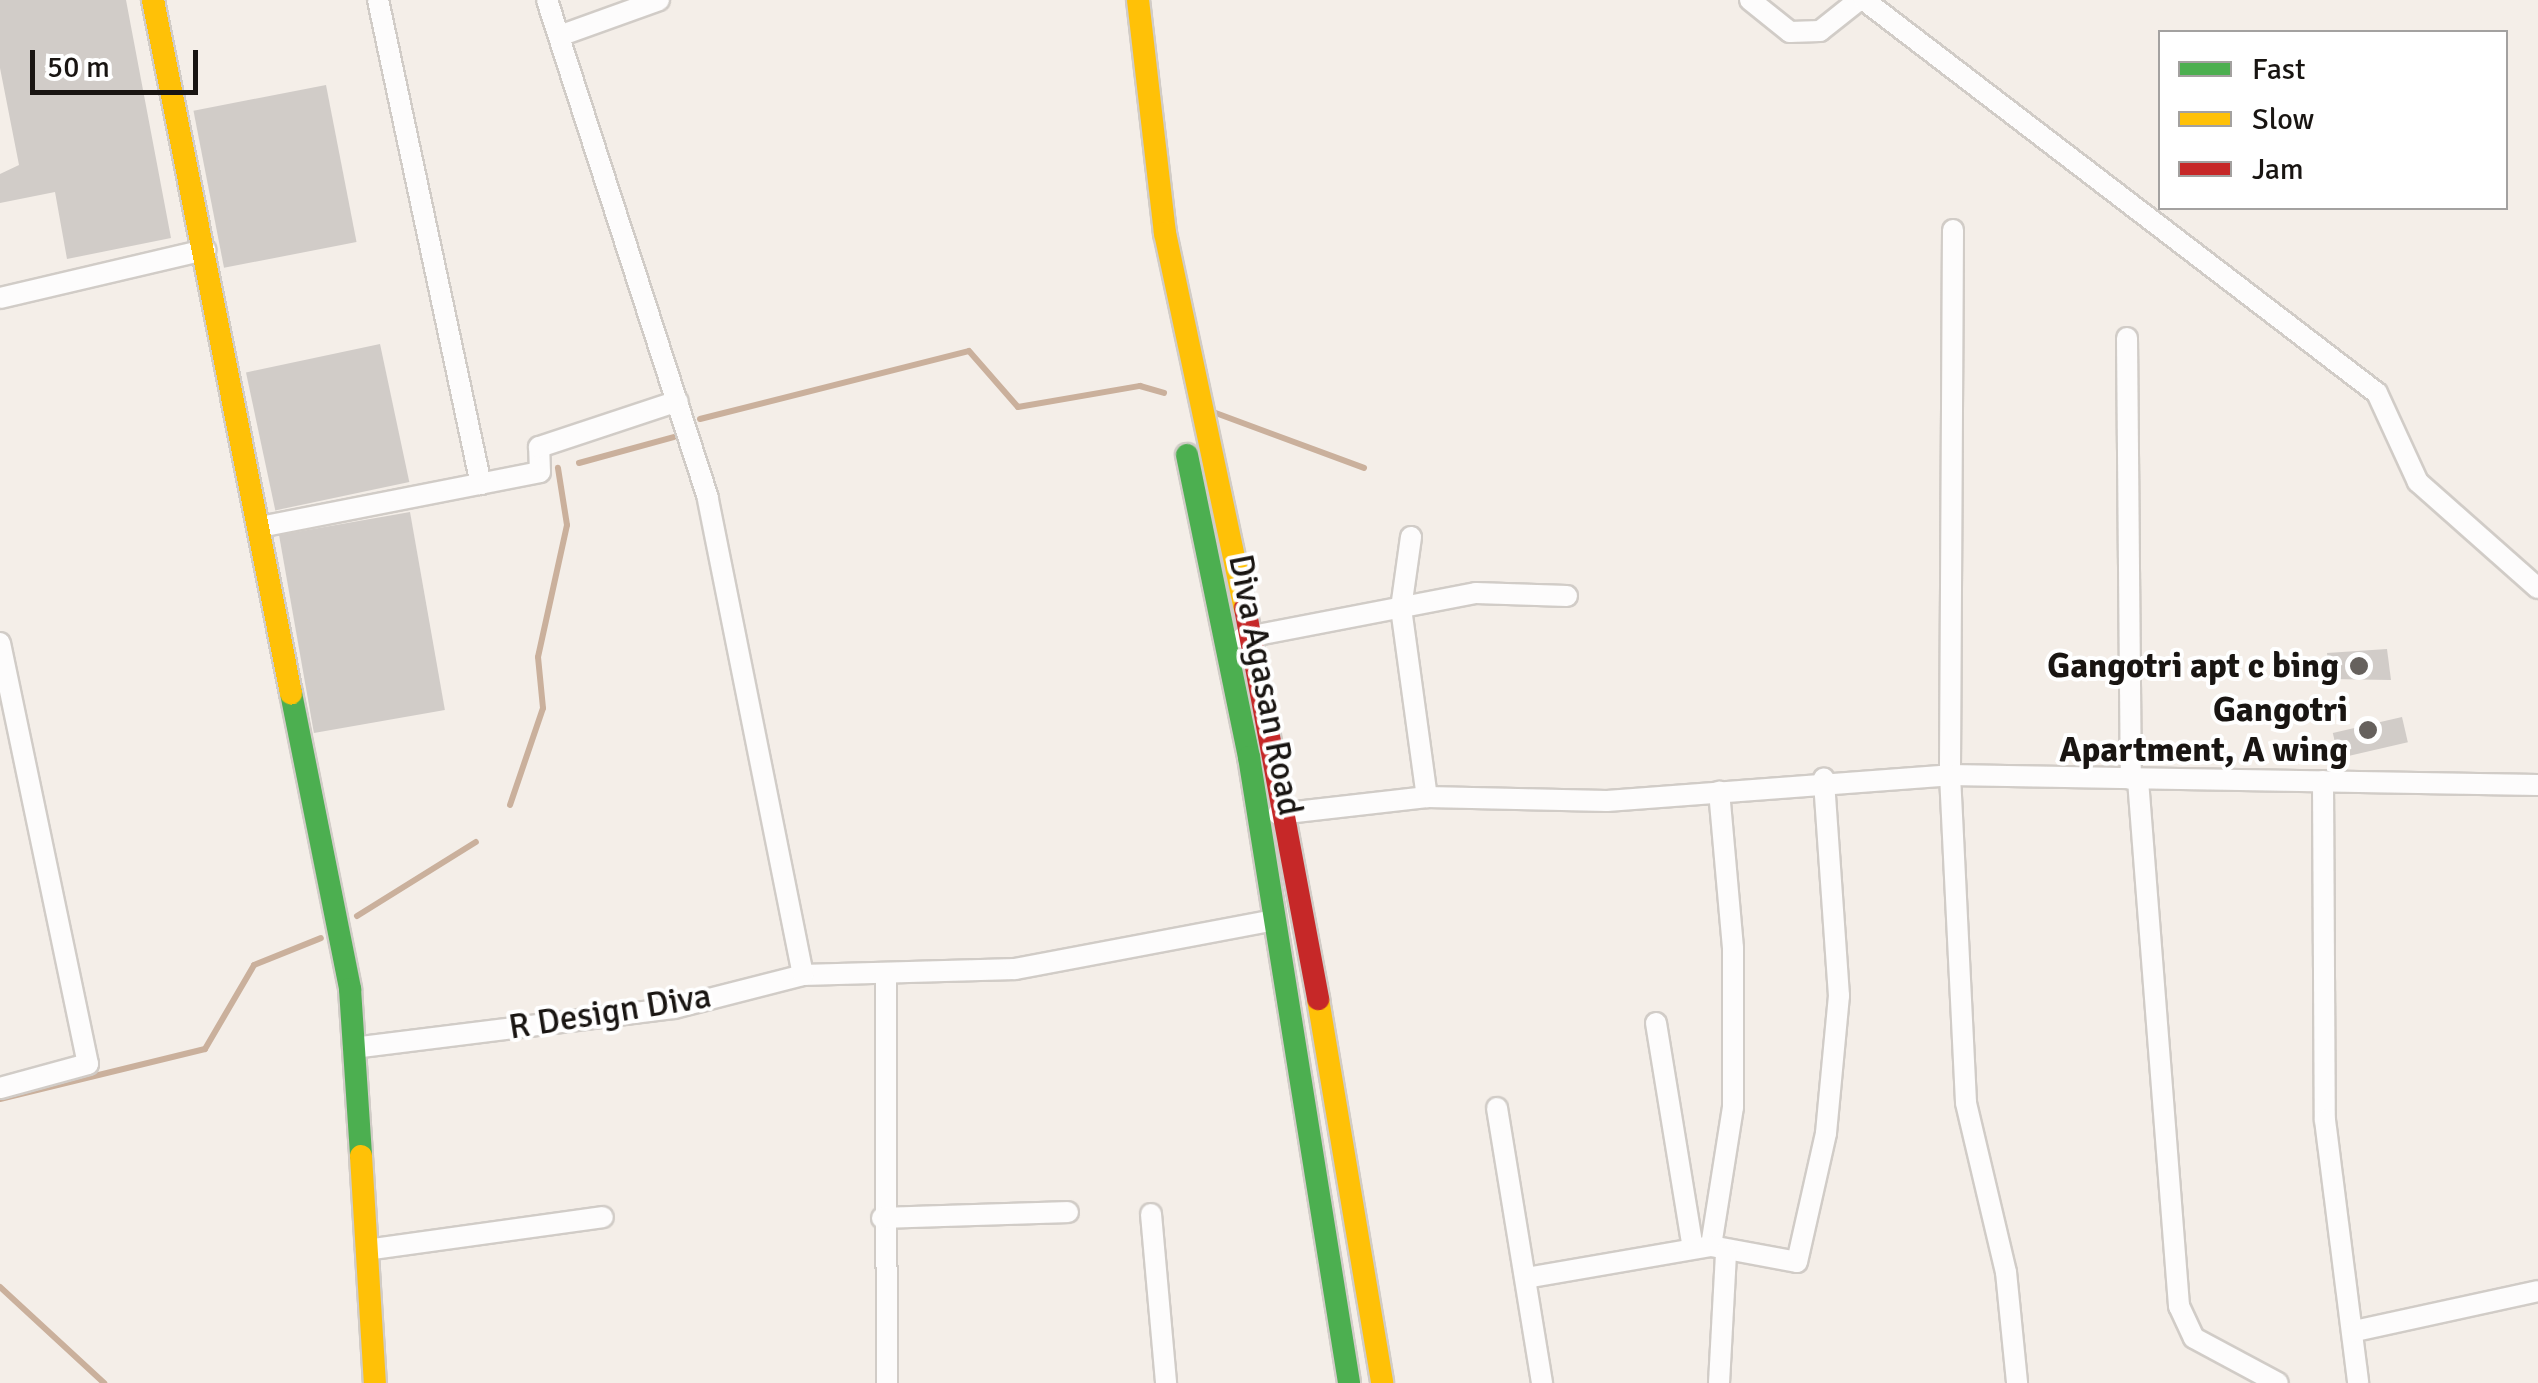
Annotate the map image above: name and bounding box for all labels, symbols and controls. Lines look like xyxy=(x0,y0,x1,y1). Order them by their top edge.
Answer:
scale bar xyxy=(35,30,202,92)
legend xyxy=(2158,30,2508,210)
text: 50 m xyxy=(47,49,110,86)
text: Fast xyxy=(2252,51,2305,88)
text: Slow xyxy=(2252,101,2314,138)
text: Jam xyxy=(2252,151,2304,188)
street label: Diva Agasan Road xyxy=(1219,551,1311,819)
place label: Gangotri apt c bing xyxy=(2047,645,2339,687)
marker: Gangotri apt c bing xyxy=(2348,655,2370,677)
place label: Gangotri Apartment, A wing xyxy=(2059,689,2348,771)
marker: Gangotri Apartment, A wing xyxy=(2357,719,2379,741)
street label: R Design Diva xyxy=(506,975,714,1049)

